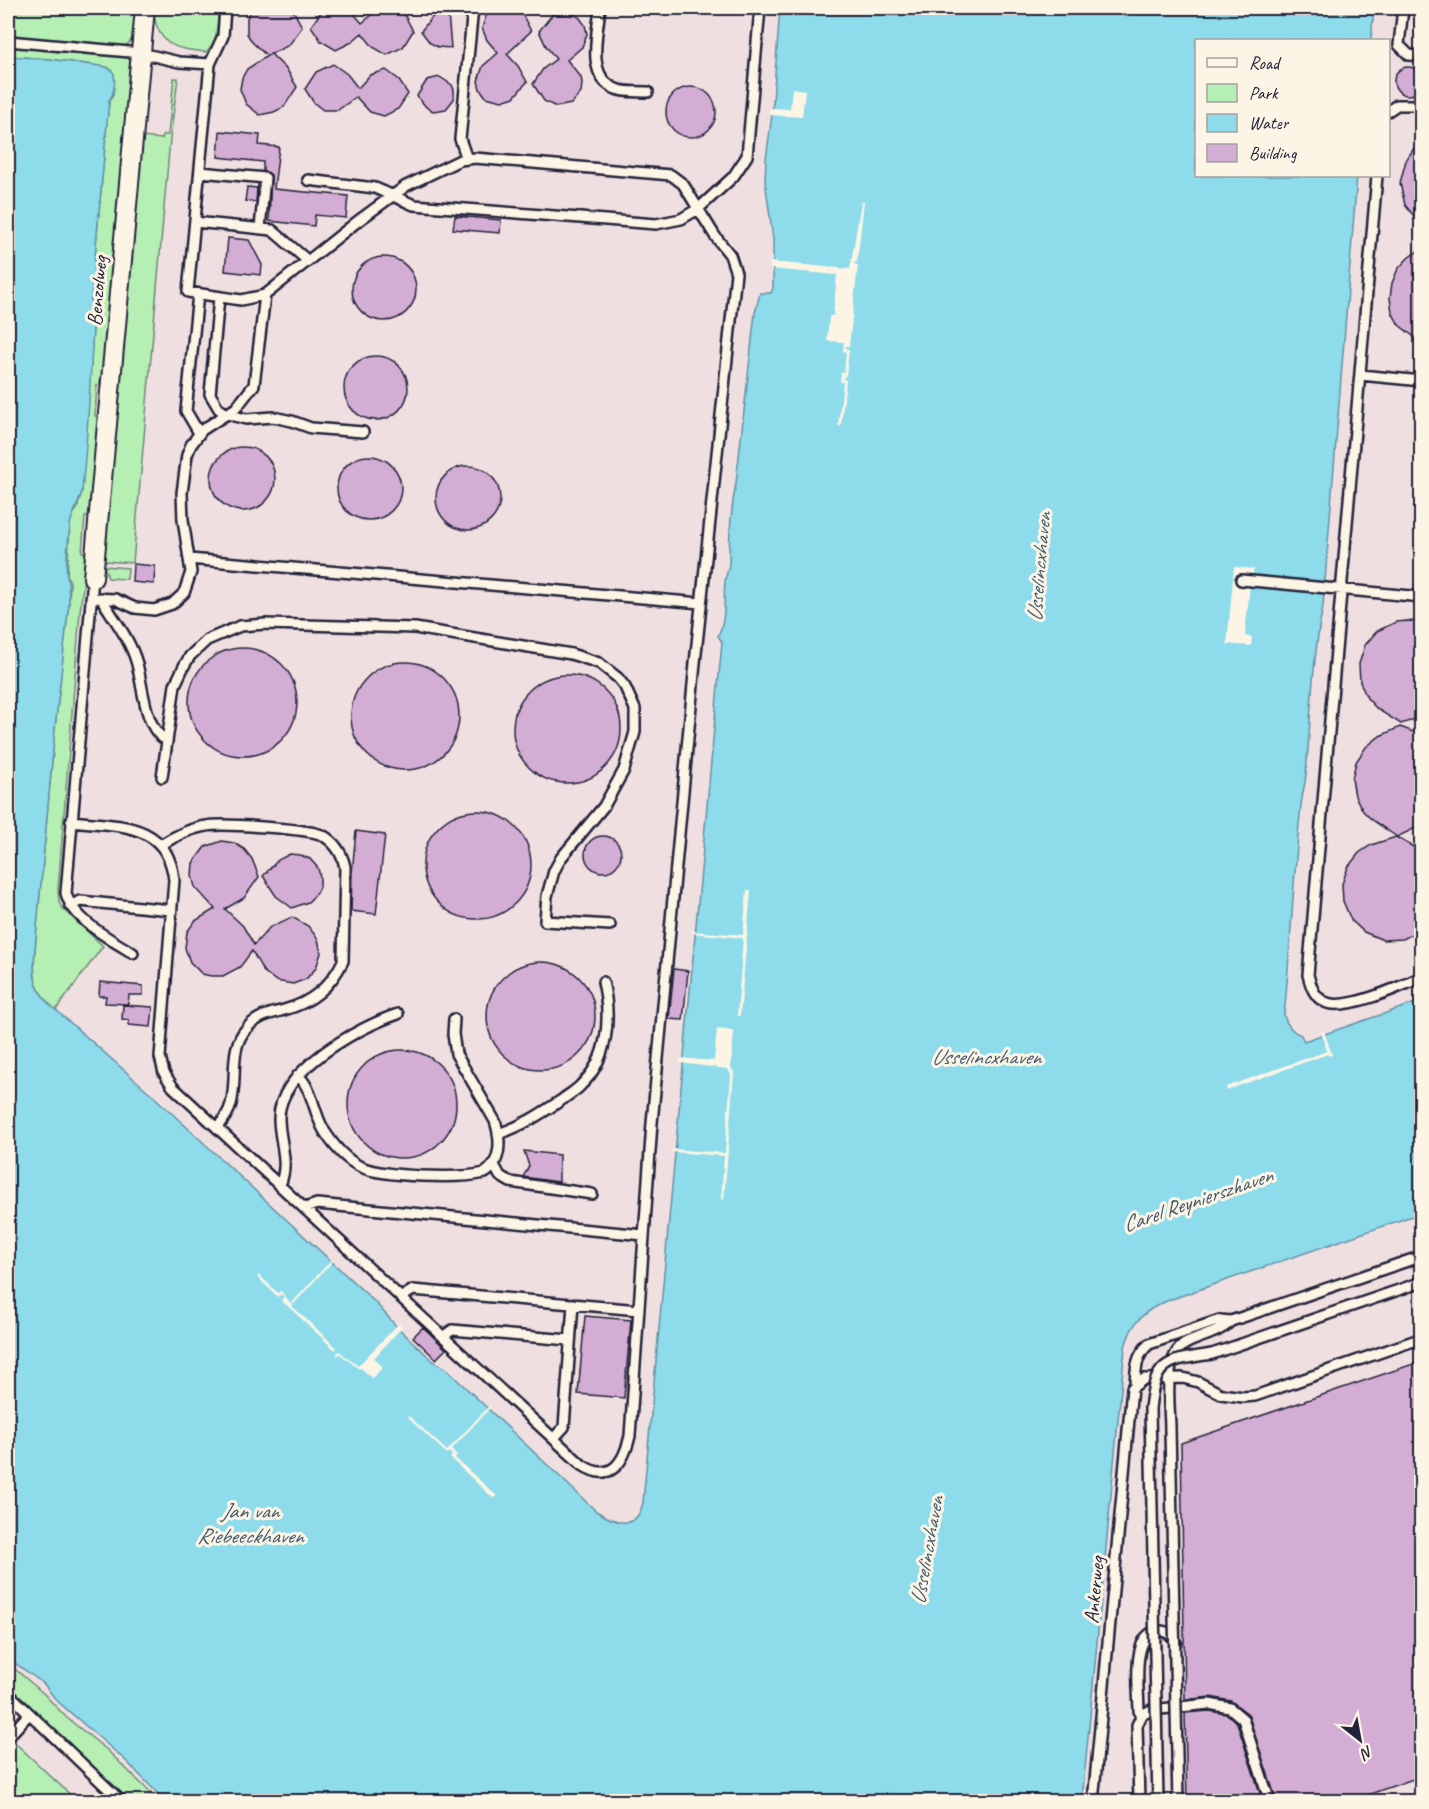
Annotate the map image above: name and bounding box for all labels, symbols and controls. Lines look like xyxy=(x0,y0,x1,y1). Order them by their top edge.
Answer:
legend xyxy=(1195,39,1390,177)
text: Road xyxy=(1249,52,1282,74)
text: Park xyxy=(1249,82,1279,104)
text: Water xyxy=(1249,112,1290,134)
text: Building xyxy=(1249,142,1298,164)
street label: Benzolweg xyxy=(81,254,113,327)
water label: Usselincxhaven xyxy=(1020,509,1058,623)
water label: Usselincxhaven xyxy=(931,1043,1043,1071)
water label: Carel Reynierszhaven xyxy=(1119,1161,1278,1239)
water label: Usselincxhaven xyxy=(904,1492,951,1607)
water label: Jan van Riebeeckhaven xyxy=(197,1497,305,1550)
street label: Ankerweg xyxy=(1078,1554,1110,1624)
north arrow xyxy=(1330,1710,1390,1770)
text: N xyxy=(1355,1741,1377,1765)

